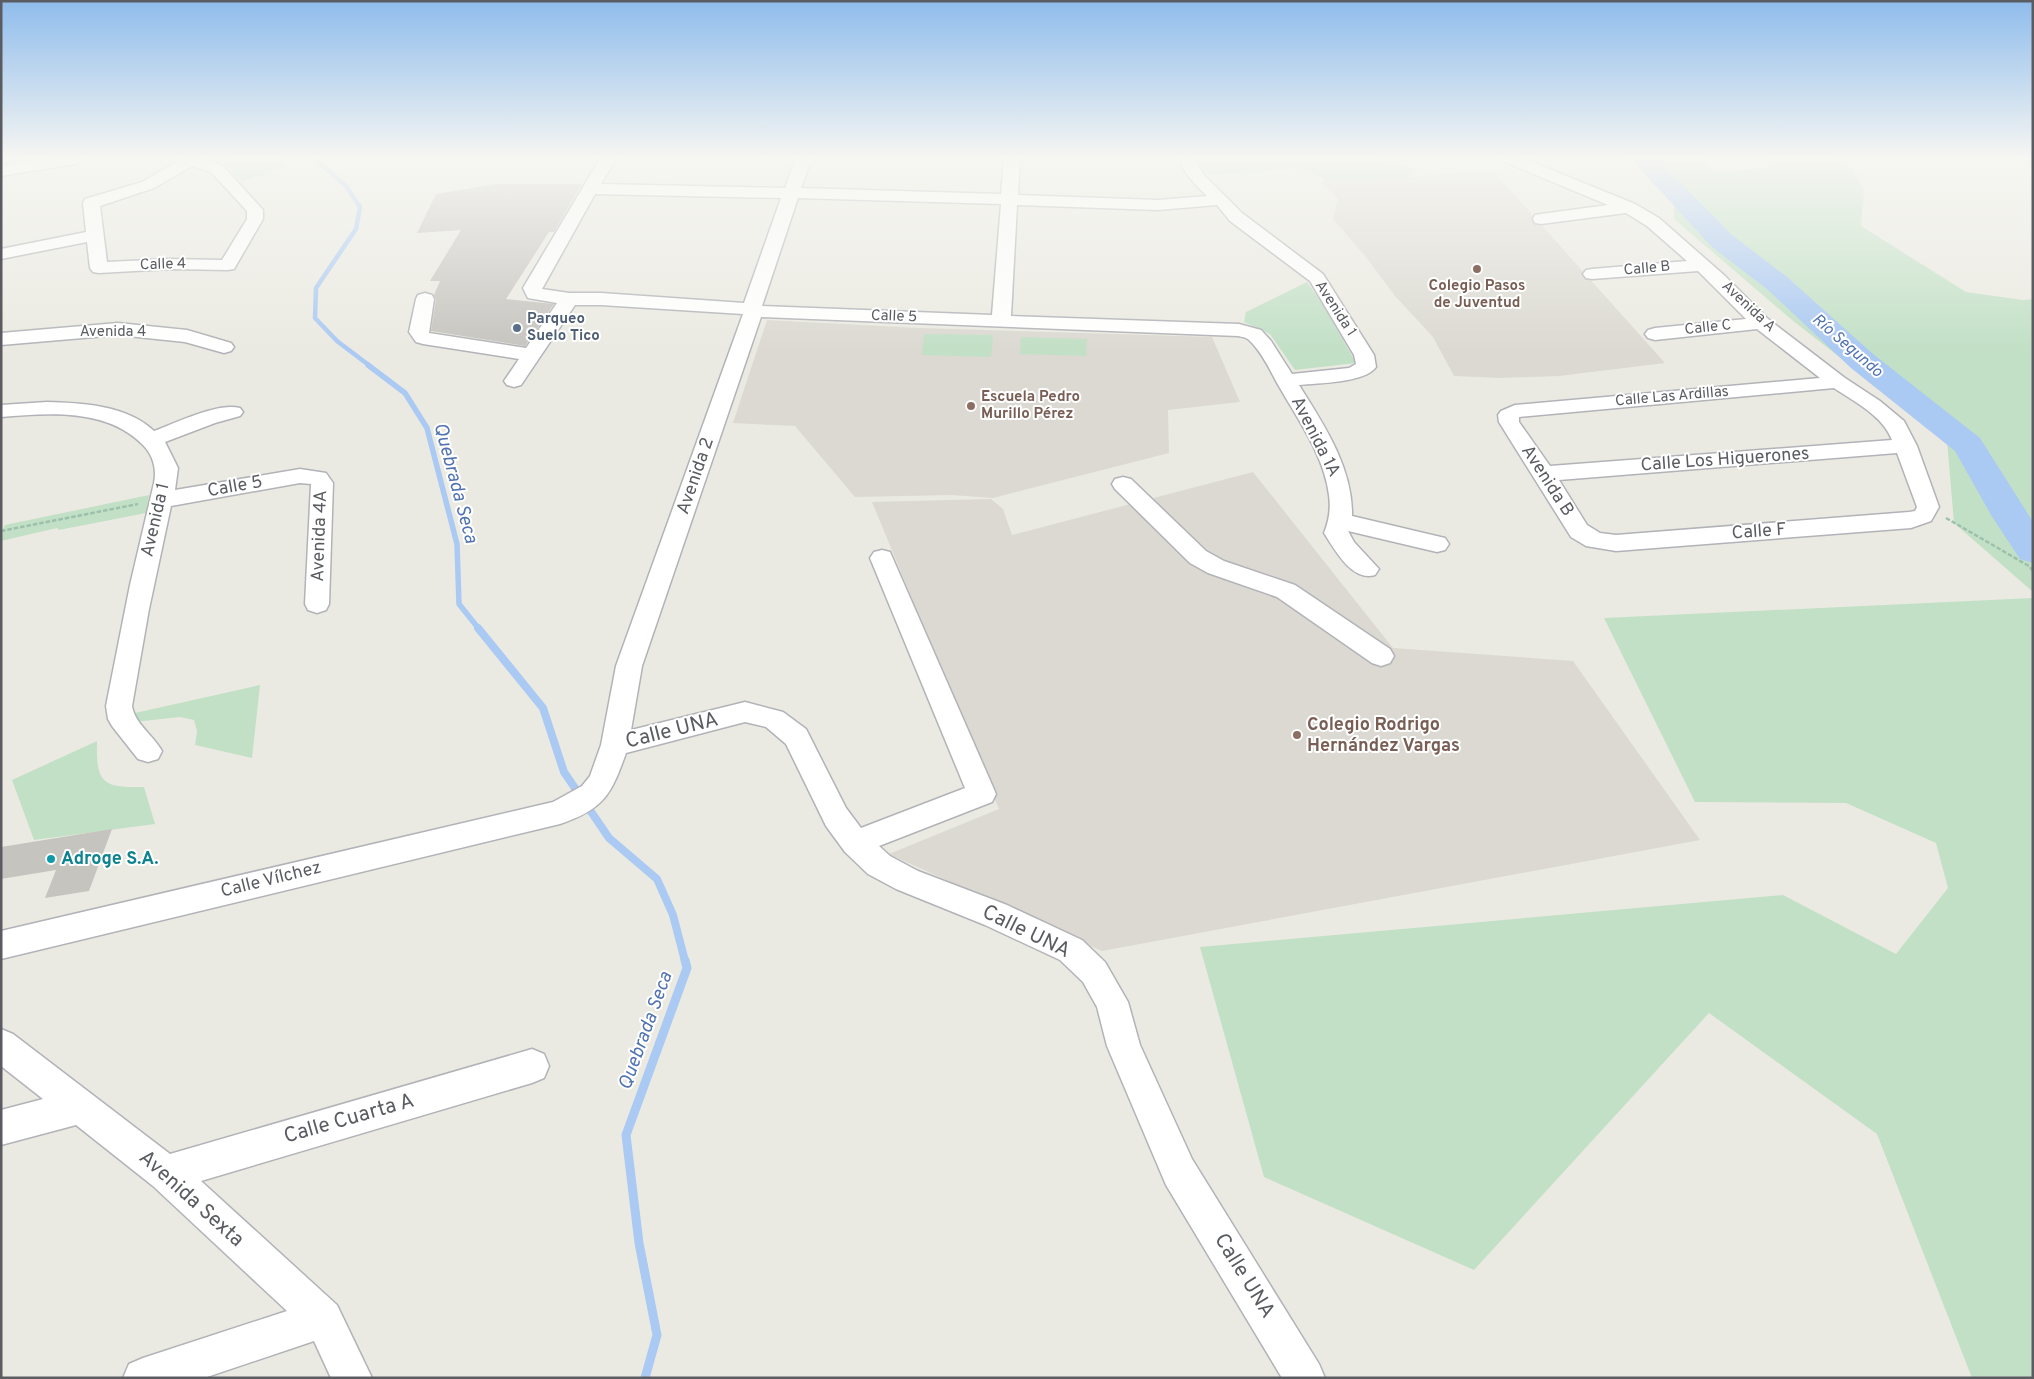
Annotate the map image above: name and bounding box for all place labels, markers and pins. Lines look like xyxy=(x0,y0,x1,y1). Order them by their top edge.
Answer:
marker: Colegio Pasos de Juventud xyxy=(1471,263,1483,275)
place label: Colegio Pasos de Juventud xyxy=(1429,277,1525,313)
place label: Parqueo Suelo Tico xyxy=(527,310,600,346)
marker: Parqueo Suelo Tico xyxy=(511,322,523,334)
place label: Escuela Pedro Murillo Pérez xyxy=(981,388,1080,424)
marker: Escuela Pedro Murillo Pérez xyxy=(965,400,977,412)
place label: Colegio Rodrigo Hernández Vargas xyxy=(1307,714,1460,758)
marker: Colegio Rodrigo Hernández Vargas xyxy=(1291,729,1303,741)
place label: Adroge S.A. xyxy=(61,848,159,871)
marker: Adroge S.A. xyxy=(45,853,57,865)

